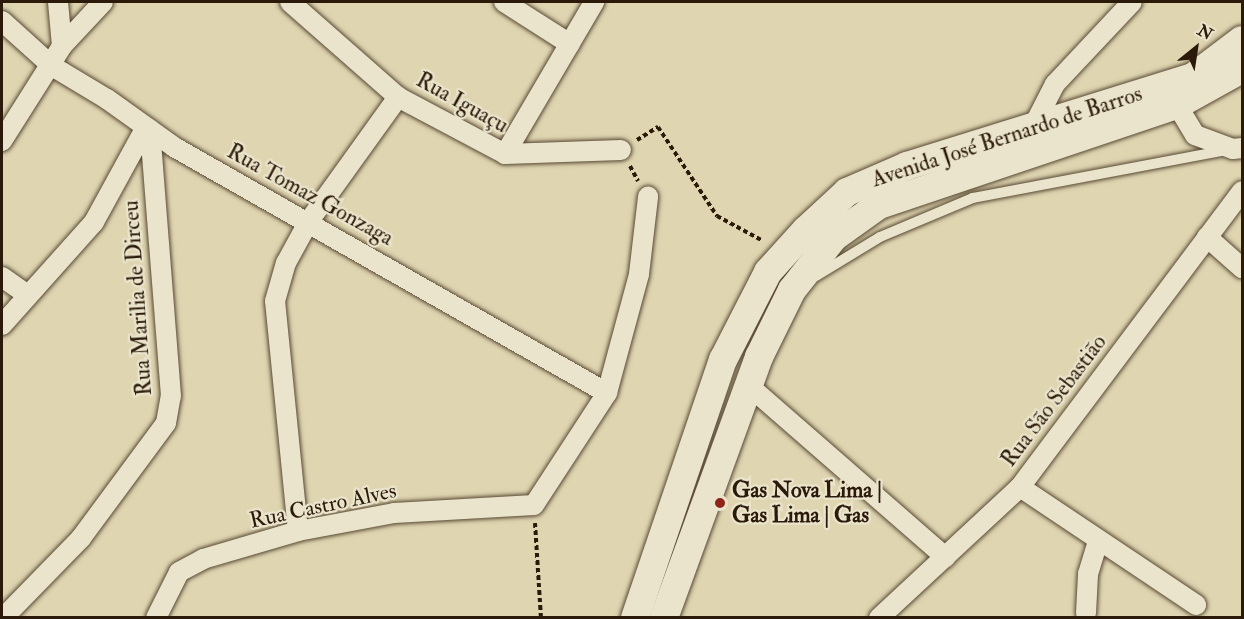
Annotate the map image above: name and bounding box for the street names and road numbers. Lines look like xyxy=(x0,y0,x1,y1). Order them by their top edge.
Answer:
street label: Rua Iguaçu xyxy=(411,67,513,139)
street label: Avenida José Bernardo de Barros xyxy=(868,81,1146,193)
street label: Rua Tomaz Gonzaga xyxy=(222,138,398,252)
street label: Rua Marilia de Dirceu xyxy=(118,199,158,397)
street label: Rua São Sebastião xyxy=(996,330,1112,472)
street label: Rua Castro Alves xyxy=(247,478,399,534)

